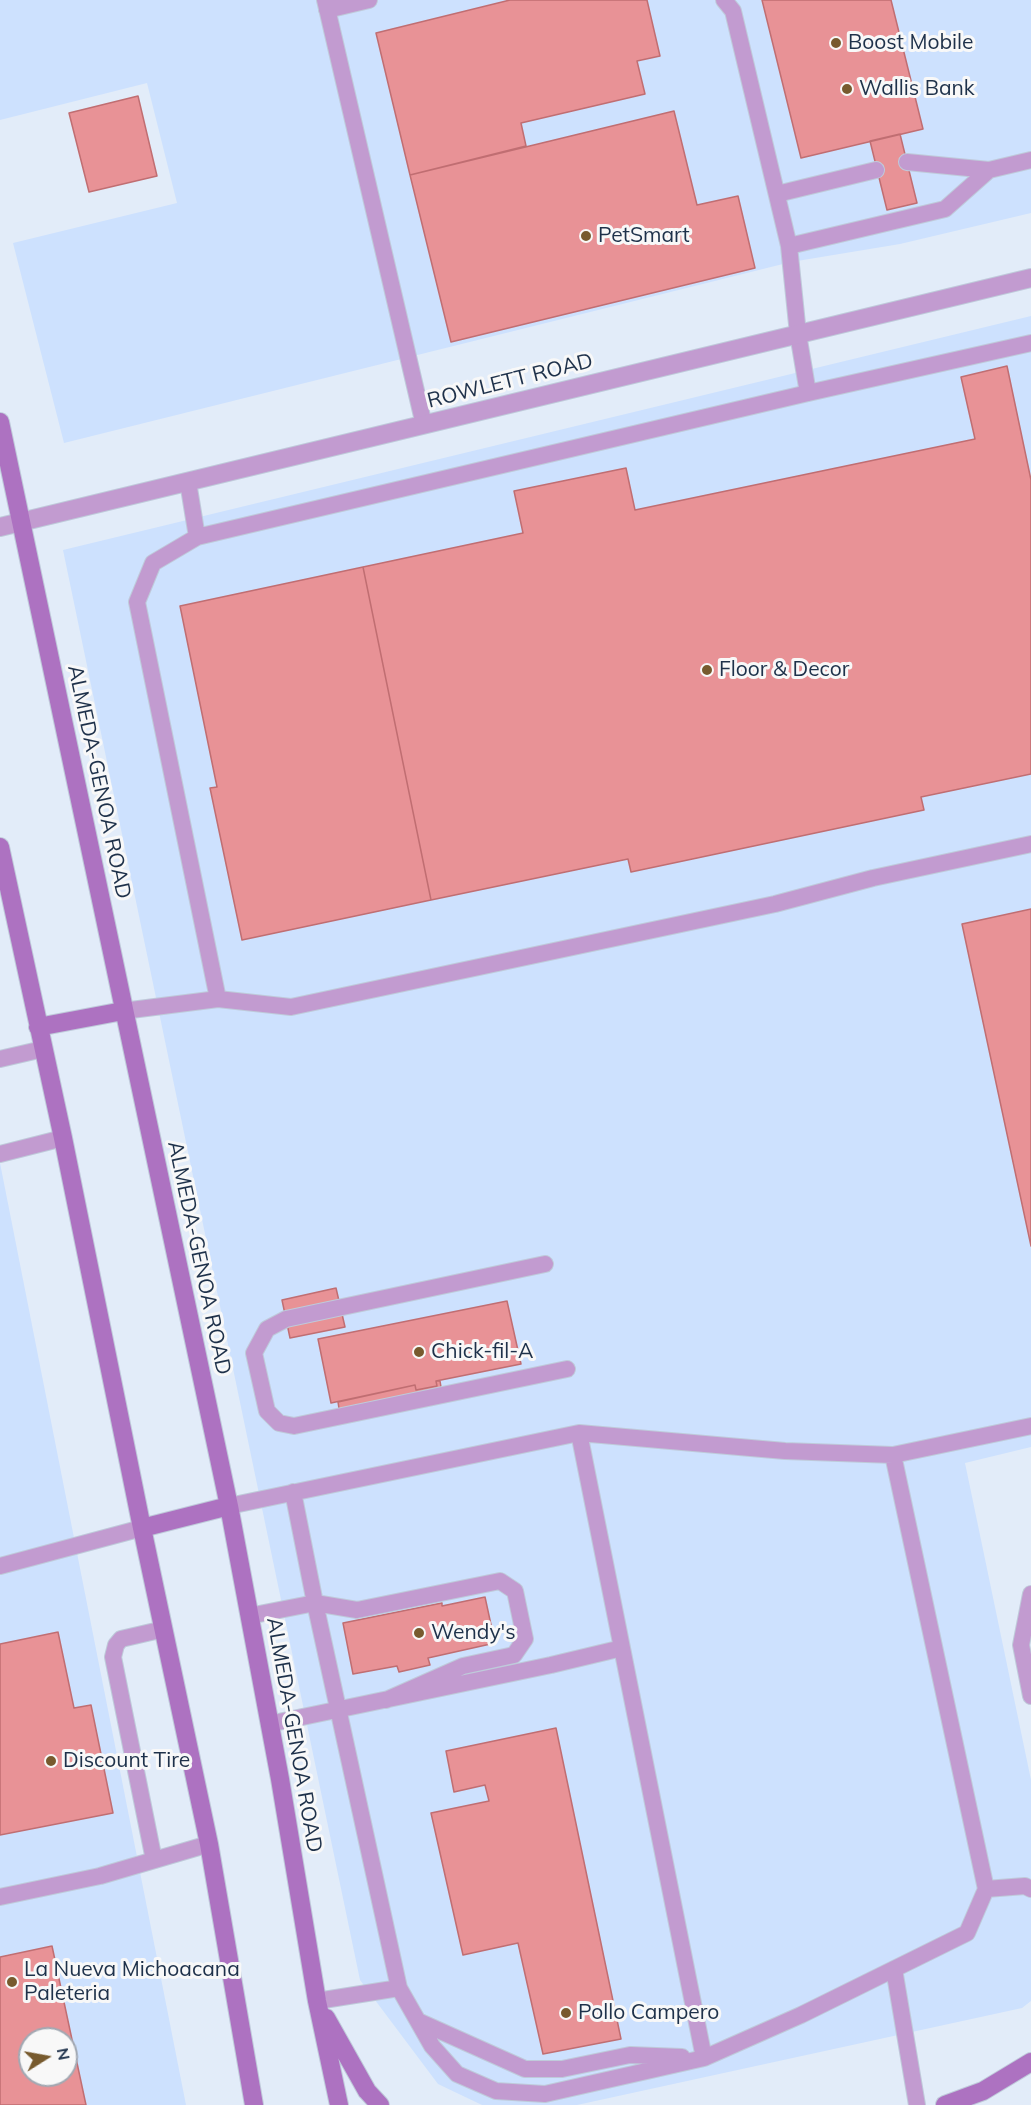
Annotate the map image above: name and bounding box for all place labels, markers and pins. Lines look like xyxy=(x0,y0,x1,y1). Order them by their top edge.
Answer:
place label: Boost Mobile xyxy=(848,30,973,56)
marker: Boost Mobile xyxy=(829,36,843,50)
place label: Wallis Bank xyxy=(859,76,975,102)
marker: Wallis Bank xyxy=(840,82,854,96)
place label: PetSmart xyxy=(598,223,690,249)
marker: PetSmart xyxy=(579,229,593,243)
place label: Floor & Decor xyxy=(719,657,849,683)
marker: Floor & Decor xyxy=(700,663,714,677)
place label: Chick-fil-A xyxy=(431,1339,533,1365)
marker: Chick-fil-A xyxy=(412,1345,426,1359)
place label: Wendy's xyxy=(431,1620,516,1646)
marker: Wendy's xyxy=(412,1626,426,1640)
place label: Discount Tire xyxy=(63,1748,190,1774)
marker: Discount Tire xyxy=(44,1754,58,1768)
place label: La Nueva Michoacana Paleteria xyxy=(24,1957,240,2007)
marker: La Nueva Michoacana Paleteria xyxy=(5,1975,19,1989)
place label: Pollo Campero xyxy=(578,2000,719,2026)
marker: Pollo Campero xyxy=(559,2006,573,2020)

